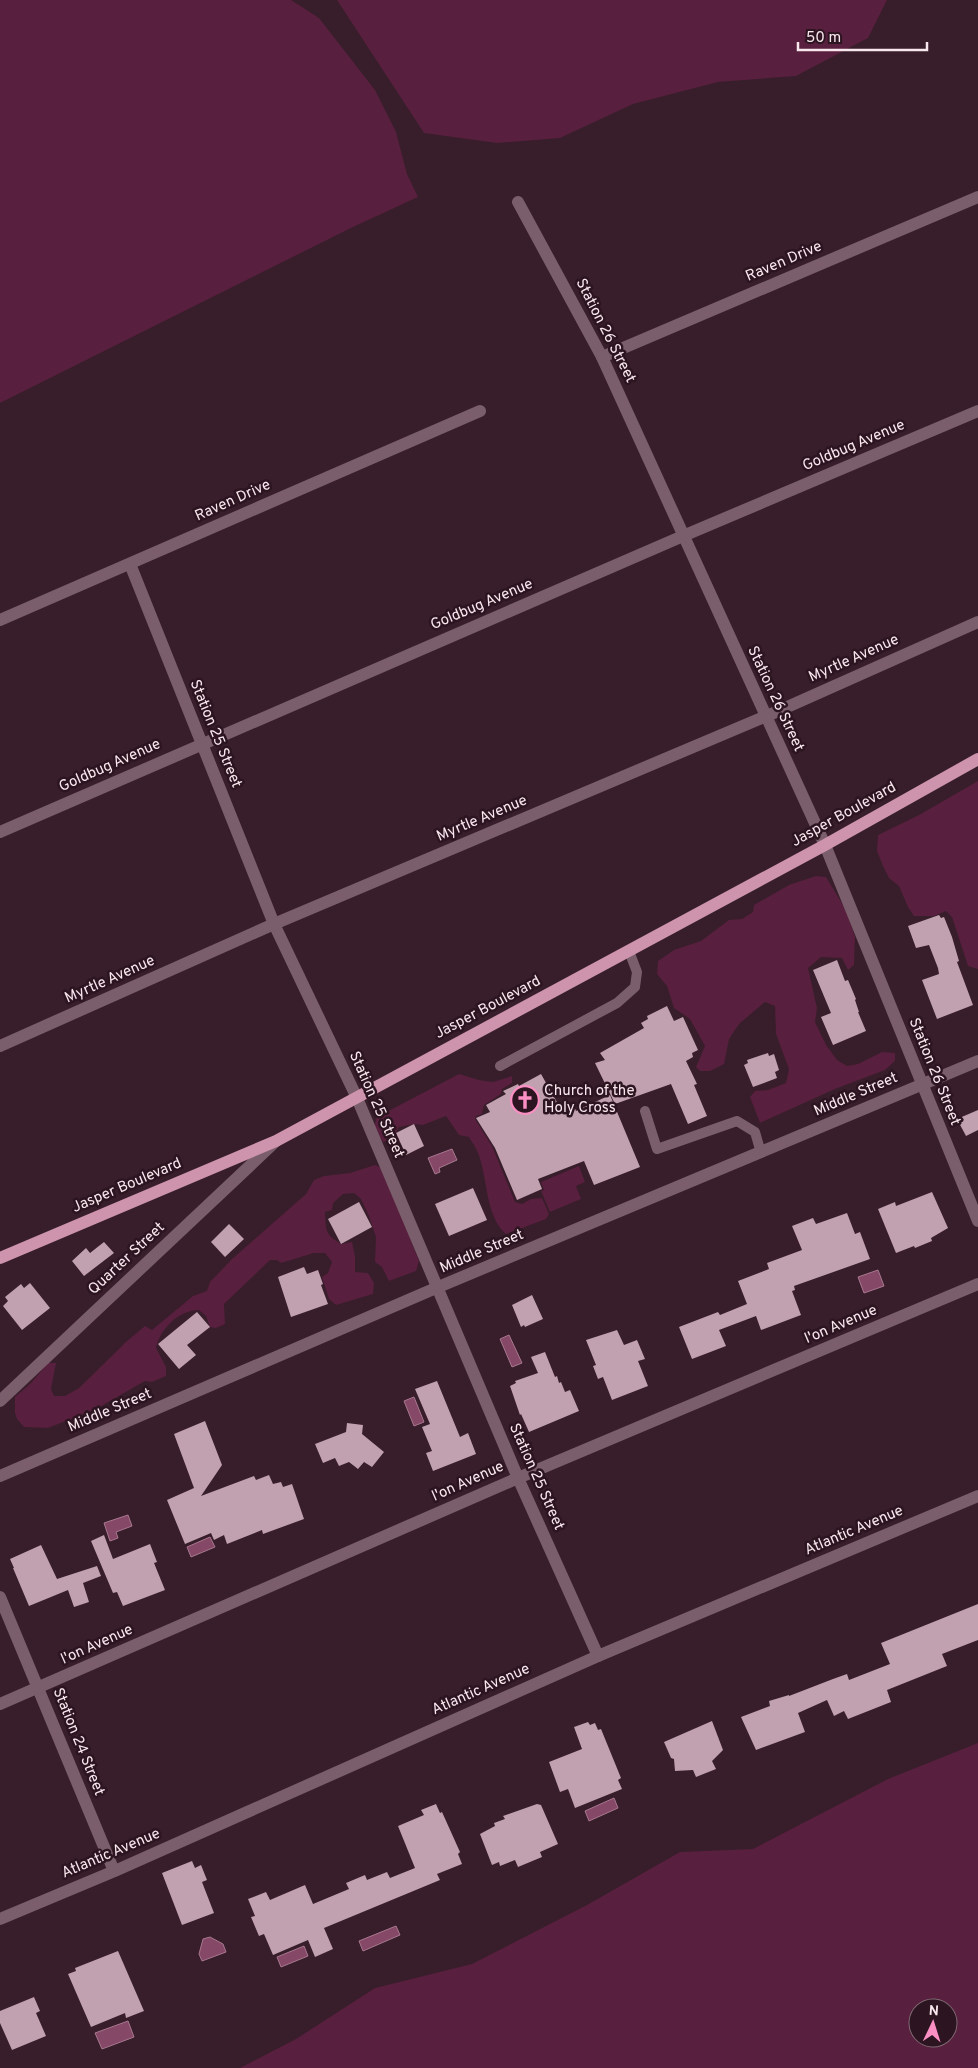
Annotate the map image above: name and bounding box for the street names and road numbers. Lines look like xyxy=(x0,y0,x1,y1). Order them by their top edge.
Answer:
street label: Raven Drive xyxy=(743,237,825,287)
street label: Station 26 Street xyxy=(571,276,639,386)
street label: Goldbug Avenue xyxy=(800,416,908,476)
street label: Raven Drive xyxy=(192,476,274,526)
street label: Goldbug Avenue xyxy=(428,575,536,635)
street label: Myrtle Avenue xyxy=(806,631,902,687)
street label: Station 26 Street xyxy=(742,643,808,755)
street label: Station 25 Street xyxy=(185,677,245,791)
street label: Goldbug Avenue xyxy=(56,735,164,797)
street label: Jasper Boulevard xyxy=(788,778,900,852)
street label: Myrtle Avenue xyxy=(434,791,530,847)
street label: Myrtle Avenue xyxy=(62,952,158,1008)
street label: Jasper Boulevard xyxy=(432,972,544,1044)
street label: Station 26 Street xyxy=(904,1015,964,1129)
street label: Station 25 Street xyxy=(344,1049,408,1161)
street label: Middle Street xyxy=(811,1069,901,1121)
street label: Jasper Boulevard xyxy=(69,1154,185,1218)
street label: Quarter Street xyxy=(85,1219,169,1299)
street label: Middle Street xyxy=(437,1226,527,1278)
street label: I'on Avenue xyxy=(802,1301,880,1349)
street label: Middle Street xyxy=(65,1385,155,1437)
street label: Station 25 Street xyxy=(504,1421,568,1533)
street label: I'on Avenue xyxy=(429,1458,507,1506)
street label: Atlantic Avenue xyxy=(802,1502,906,1560)
street label: I'on Avenue xyxy=(58,1621,136,1669)
street label: Atlantic Avenue xyxy=(429,1660,533,1720)
street label: Station 24 Street xyxy=(48,1685,108,1799)
street label: Atlantic Avenue xyxy=(59,1825,163,1883)

